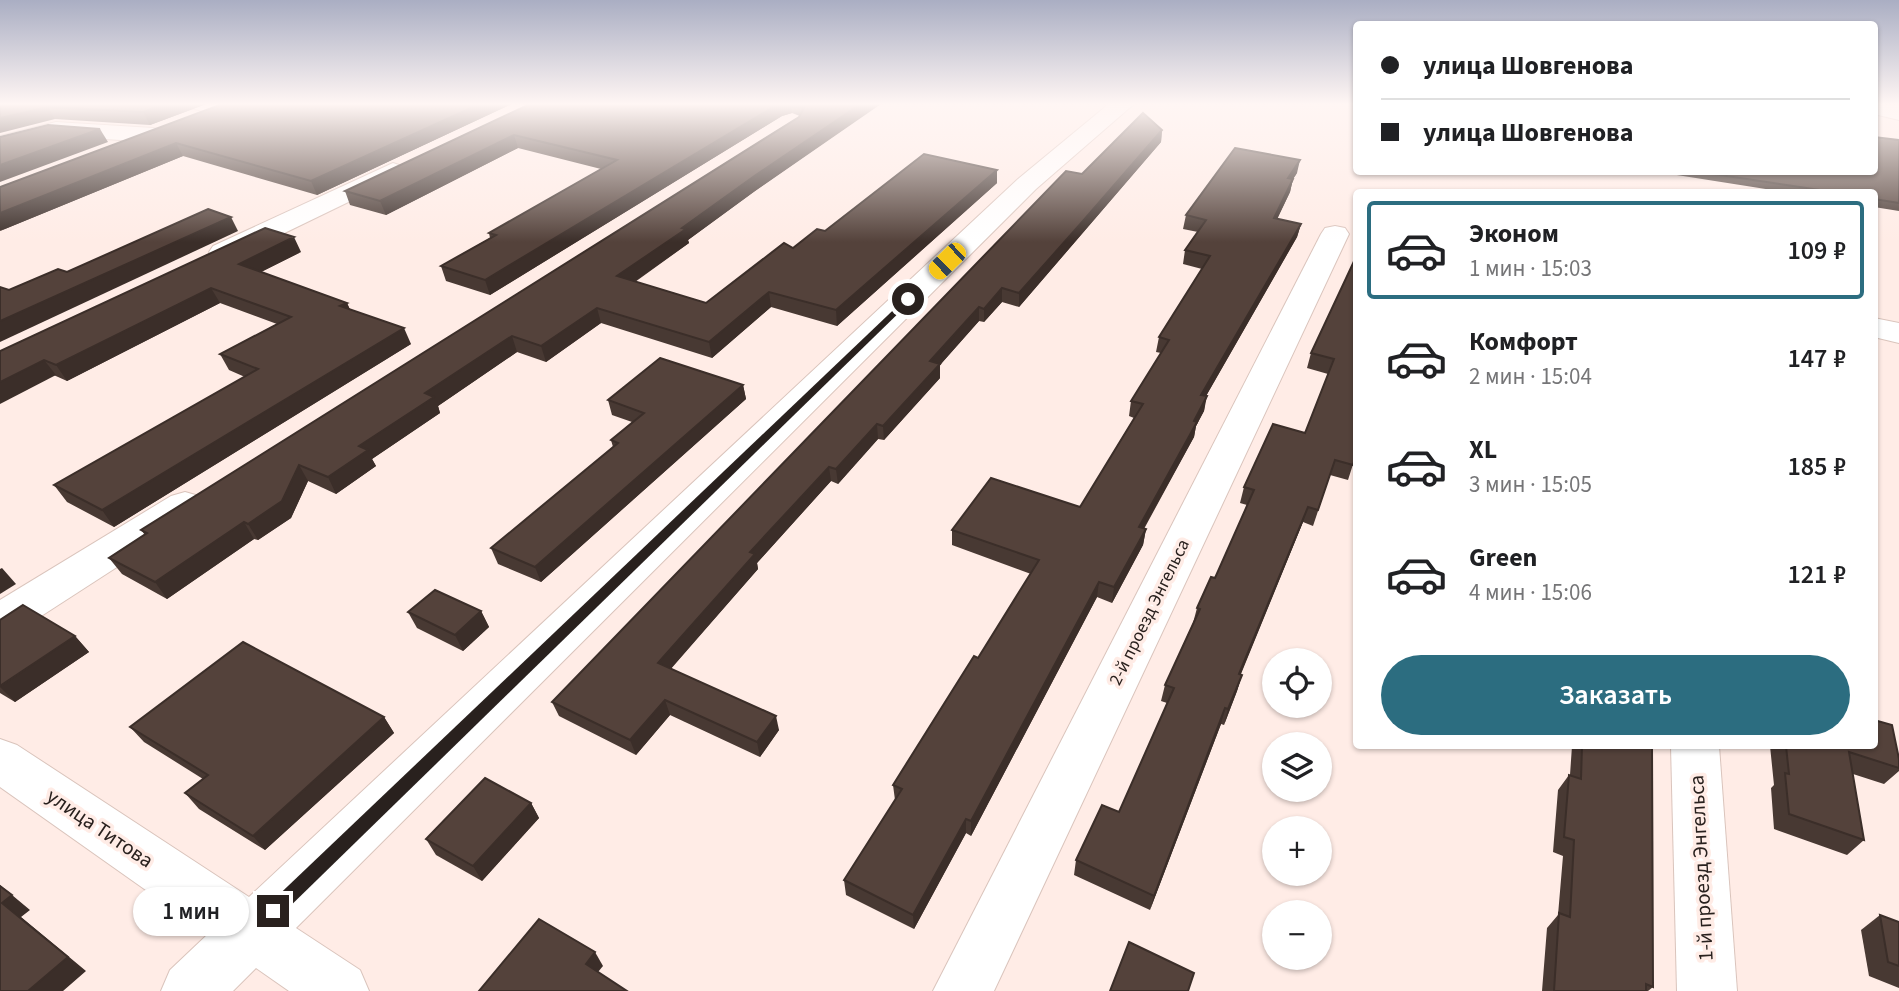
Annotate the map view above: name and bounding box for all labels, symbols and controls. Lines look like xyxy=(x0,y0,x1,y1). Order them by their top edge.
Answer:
text: улица Шовгенова xyxy=(1423,47,1634,84)
text: улица Шовгенова xyxy=(1423,114,1634,151)
text: Эконом xyxy=(1469,215,1559,252)
icon: car xyxy=(1385,219,1448,282)
text: 109 ₽ xyxy=(1787,232,1846,269)
car xyxy=(925,239,970,283)
text: 1 мин · 15:03 xyxy=(1469,252,1592,285)
route start xyxy=(892,283,924,315)
text: Комфорт xyxy=(1469,323,1578,360)
icon: car xyxy=(1385,327,1448,390)
text: 147 ₽ xyxy=(1787,340,1846,377)
text: 2 мин · 15:04 xyxy=(1469,360,1592,393)
text: XL xyxy=(1469,431,1497,468)
icon: car xyxy=(1385,435,1448,498)
text: 185 ₽ xyxy=(1787,448,1846,485)
text: 3 мин · 15:05 xyxy=(1469,468,1592,501)
street label: 2-й проезд Энгельса xyxy=(1103,535,1196,690)
text: Green xyxy=(1469,539,1537,576)
icon: car xyxy=(1385,543,1448,606)
text: 121 ₽ xyxy=(1787,556,1846,593)
text: 4 мин · 15:06 xyxy=(1469,576,1592,609)
map controls xyxy=(1262,648,1332,970)
button: locate xyxy=(1262,648,1332,718)
button: Заказать xyxy=(1381,655,1850,735)
button: layers xyxy=(1262,732,1332,802)
street label: 1-й проезд Энгельса xyxy=(1681,774,1721,962)
street label: улица Титова xyxy=(40,781,160,875)
button: + xyxy=(1262,816,1332,886)
callout: 1 мин xyxy=(133,886,248,936)
text: 1 мин xyxy=(162,895,220,928)
route end xyxy=(257,895,289,927)
button: − xyxy=(1262,900,1332,970)

